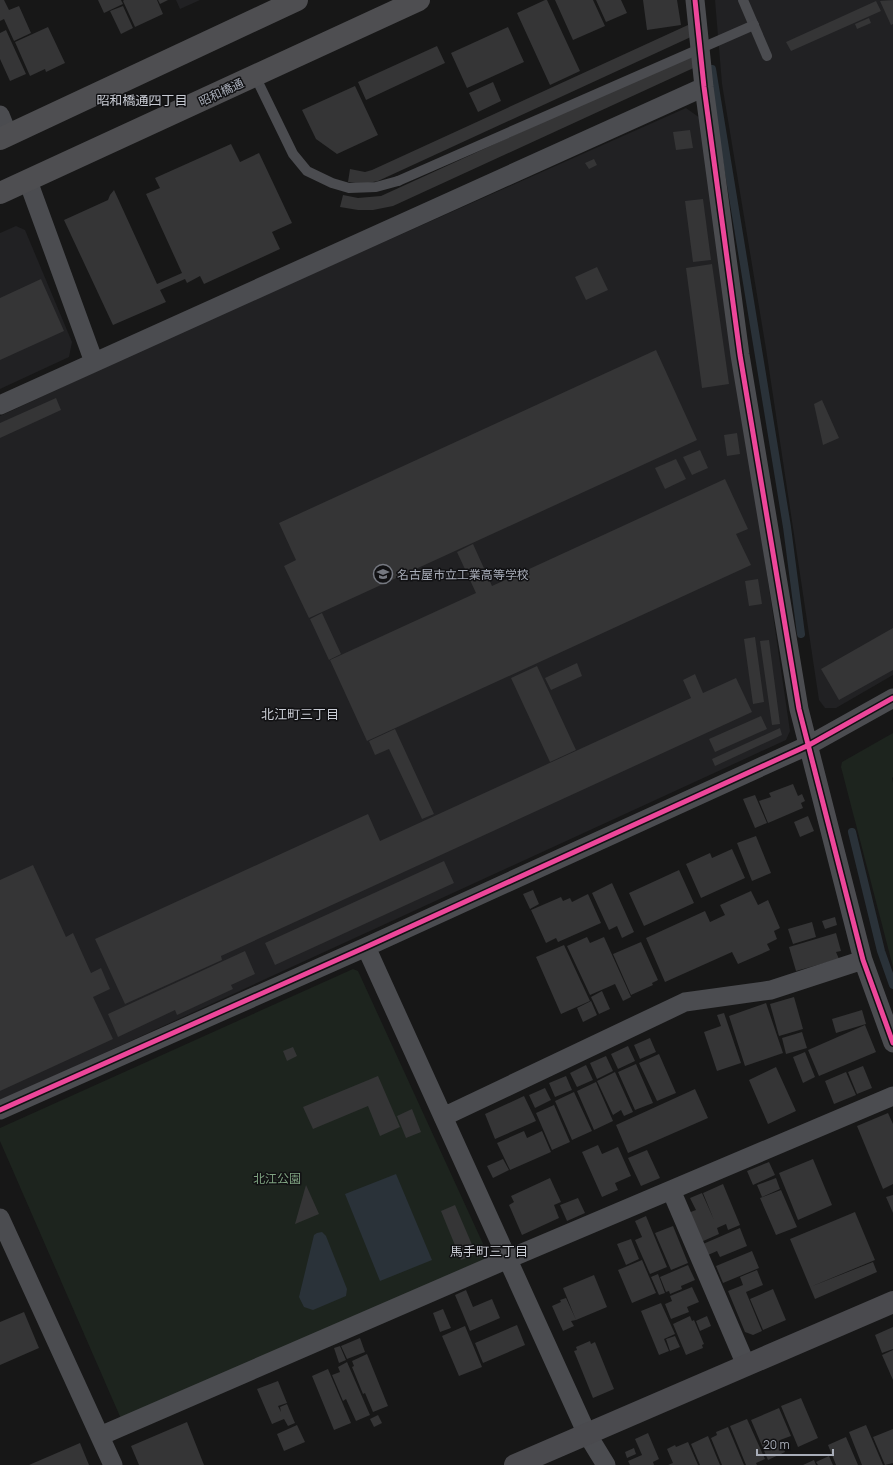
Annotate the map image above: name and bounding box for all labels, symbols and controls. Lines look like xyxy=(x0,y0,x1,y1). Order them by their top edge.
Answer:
street label: 昭和橋通 xyxy=(196,74,246,110)
district label: 昭和橋通四丁目 xyxy=(96,91,188,109)
school or university icon: 名古屋市立工業高等学校 xyxy=(372,563,394,585)
place label: 名古屋市立工業高等学校 xyxy=(397,566,529,583)
district label: 北江町三丁目 xyxy=(261,705,339,723)
park label: 北江公園 xyxy=(253,1170,301,1187)
district label: 馬手町三丁目 xyxy=(450,1242,528,1260)
scale bar xyxy=(757,1431,833,1457)
text: 20 m xyxy=(763,1436,790,1453)

